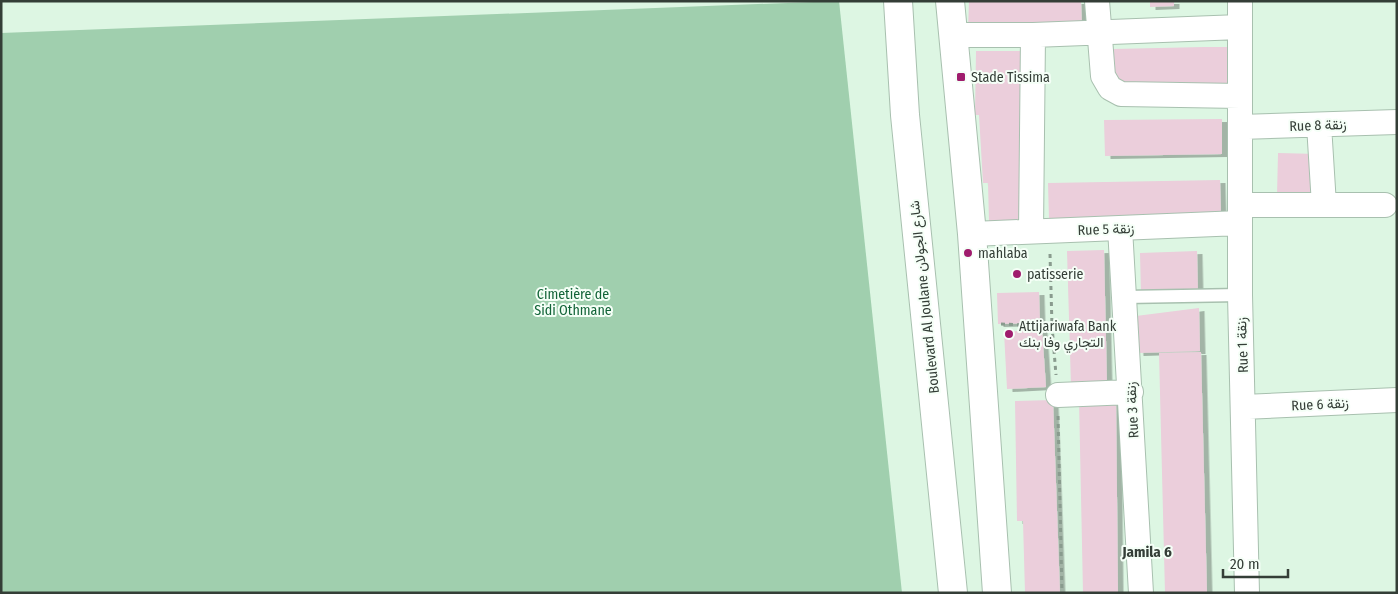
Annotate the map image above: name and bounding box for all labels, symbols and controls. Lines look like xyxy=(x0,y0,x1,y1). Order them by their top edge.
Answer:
place label: Stade Tissima xyxy=(971,69,1050,86)
marker: Stade Tissima xyxy=(955,71,967,83)
street label: Rue 8 زنقة xyxy=(1289,116,1347,135)
street label: Boulevard Al Joulane شارع الجولان xyxy=(906,199,945,394)
street label: Rue 5 زنقة xyxy=(1077,220,1135,239)
place label: mahlaba xyxy=(978,245,1028,262)
marker: mahlaba xyxy=(962,247,974,259)
place label: patisserie xyxy=(1027,266,1083,283)
marker: patisserie xyxy=(1011,268,1023,280)
park label: Cimetière de Sidi Othmane xyxy=(534,286,612,319)
street label: Rue 1 زنقة xyxy=(1233,317,1252,373)
place label: Attijariwafa Bank التجاري وفا بنك xyxy=(1019,318,1117,354)
marker: Attijariwafa Bank التجاري وفا بنك xyxy=(1003,328,1015,340)
street label: Rue 3 زنقة xyxy=(1123,381,1142,439)
street label: Rue 6 زنقة xyxy=(1291,394,1349,414)
district label: Jamila 6 xyxy=(1121,543,1172,561)
scale bar xyxy=(1223,546,1288,578)
text: 20 m xyxy=(1230,555,1260,573)

